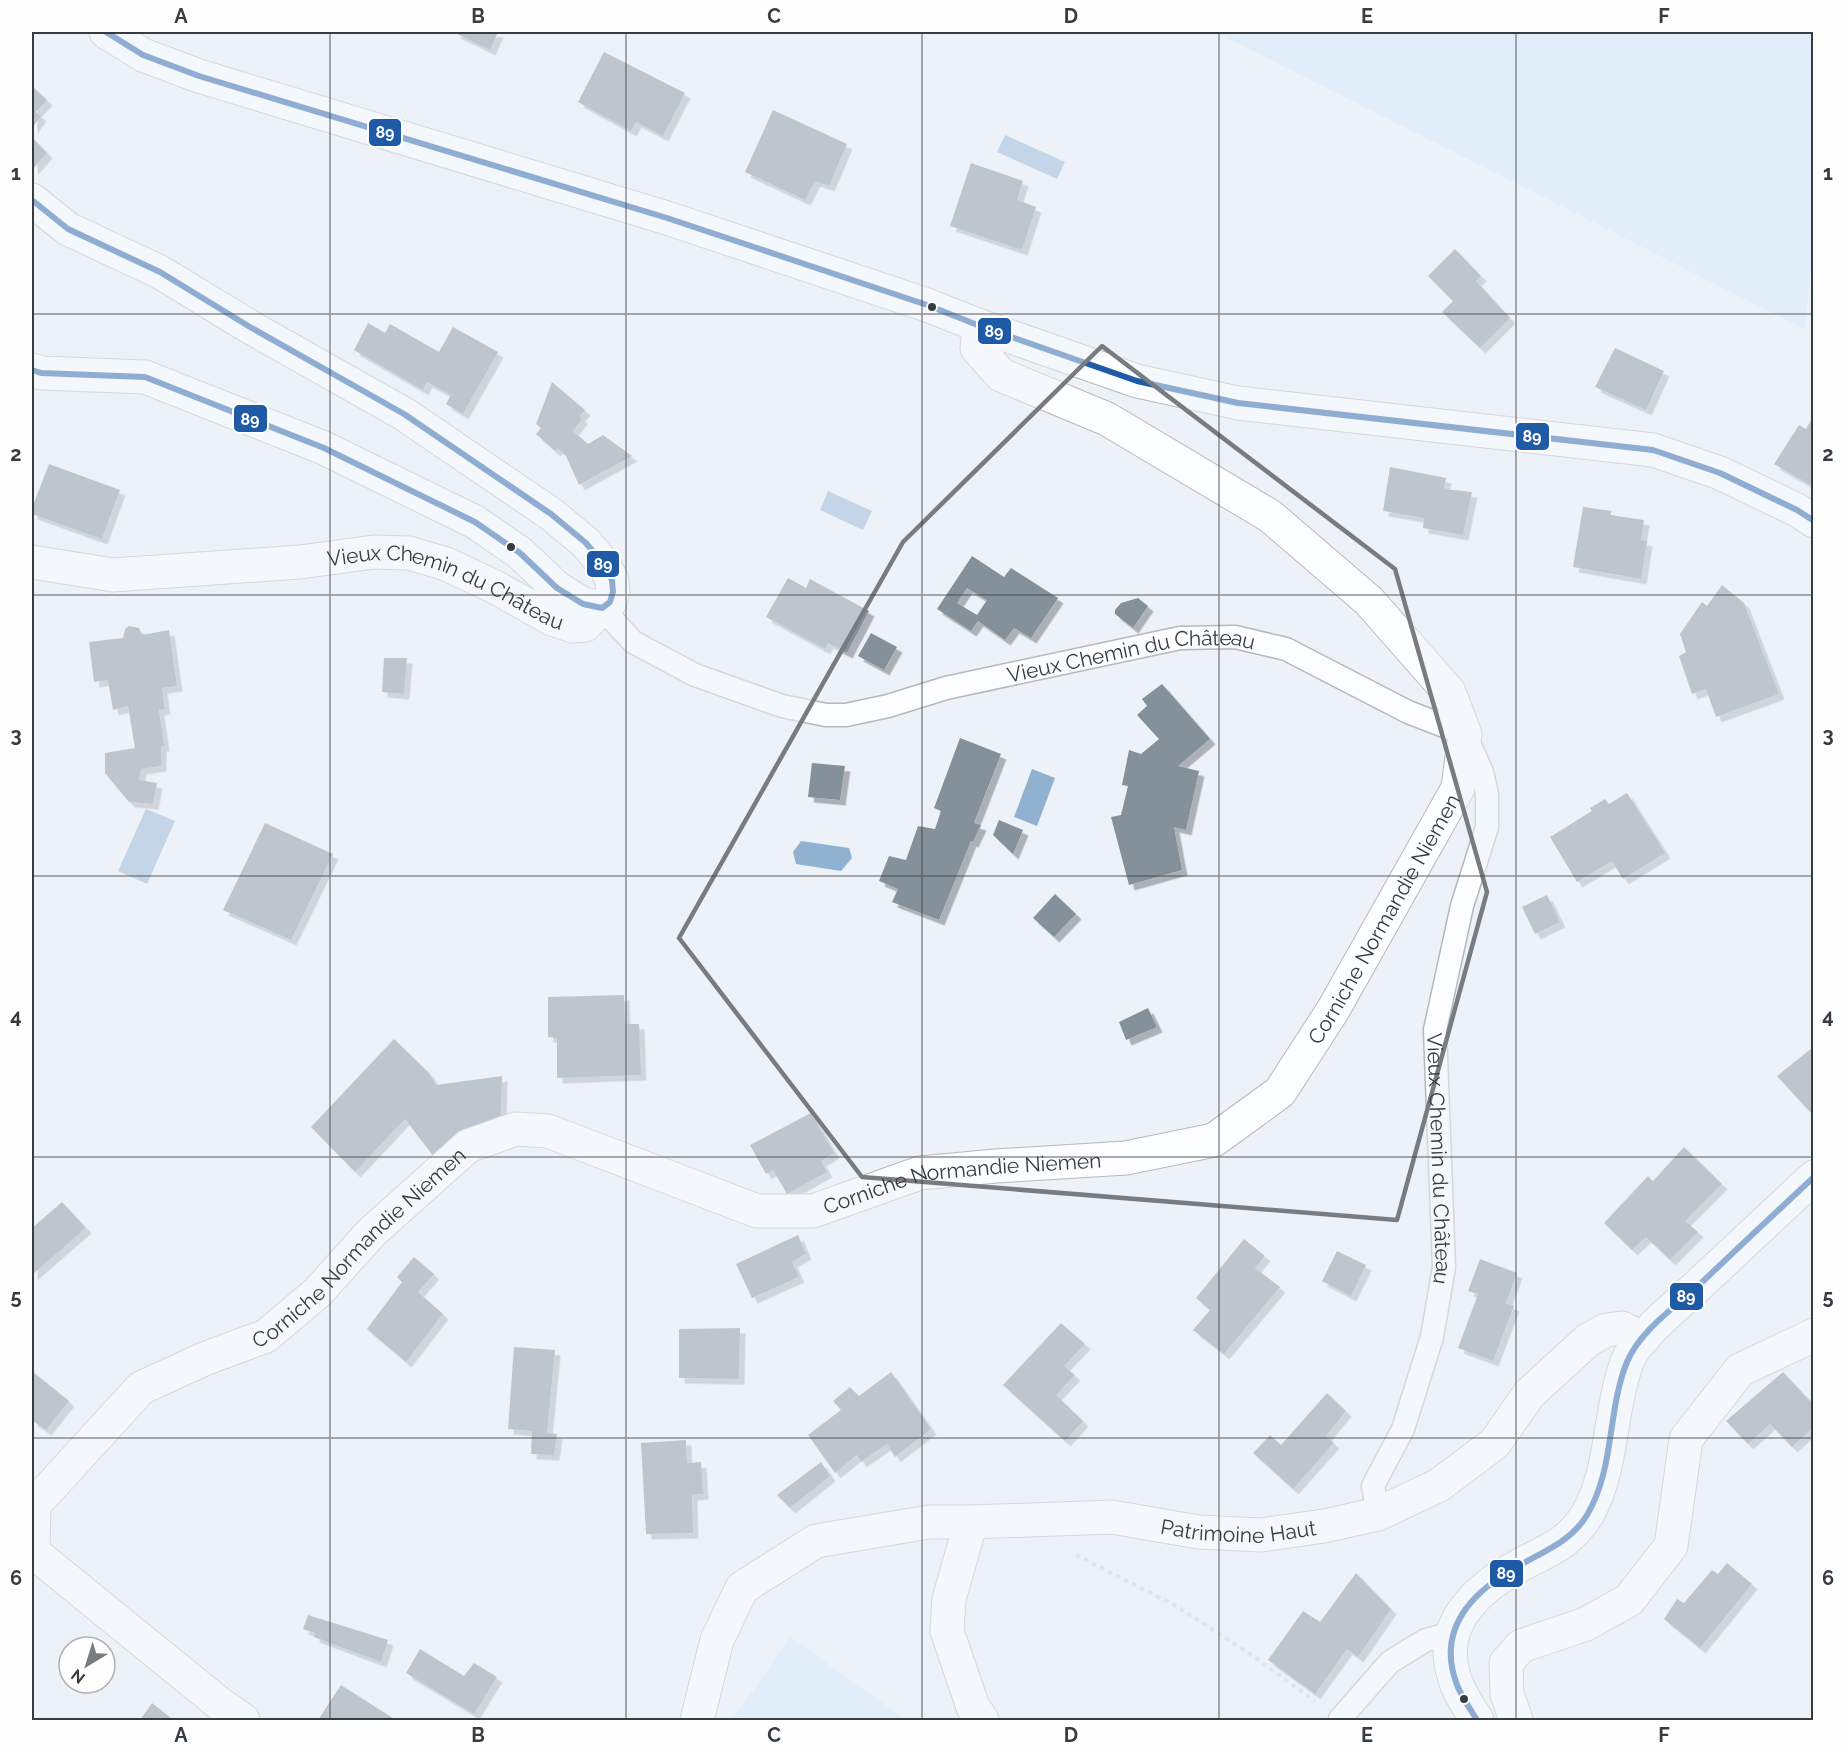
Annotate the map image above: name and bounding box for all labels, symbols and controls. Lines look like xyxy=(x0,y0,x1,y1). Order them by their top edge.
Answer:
text: A xyxy=(174,4,188,28)
text: B xyxy=(471,4,485,28)
text: C xyxy=(767,4,781,28)
text: D xyxy=(1064,4,1078,28)
text: E xyxy=(1361,4,1373,28)
text: F xyxy=(1658,4,1670,28)
line badge: 89 xyxy=(368,118,402,147)
text: 89 xyxy=(375,123,395,142)
text: 1 xyxy=(11,161,21,185)
text: 1 xyxy=(1823,161,1833,185)
unlabelled marker xyxy=(926,301,938,313)
line badge: 89 xyxy=(977,317,1012,345)
text: 89 xyxy=(984,322,1004,341)
line badge: 89 xyxy=(233,404,268,433)
text: 89 xyxy=(240,410,260,429)
line badge: 89 xyxy=(1515,422,1550,451)
text: 89 xyxy=(1522,427,1542,446)
text: 2 xyxy=(10,442,22,466)
text: 2 xyxy=(1822,442,1834,466)
street label: Vieux Chemin du Château xyxy=(326,539,567,635)
unlabelled marker xyxy=(505,541,517,553)
line badge: 89 xyxy=(586,550,620,578)
text: 89 xyxy=(593,555,613,574)
street label: Vieux Chemin du Château xyxy=(1005,624,1258,687)
text: 3 xyxy=(10,723,22,747)
text: 3 xyxy=(1822,723,1834,747)
street label: Corniche Normandie Niemen xyxy=(1302,789,1465,1048)
text: 4 xyxy=(10,1004,22,1028)
text: 4 xyxy=(1822,1004,1834,1028)
street label: Vieux Chemin du Château xyxy=(1423,1032,1457,1287)
street label: Corniche Normandie Niemen xyxy=(249,1142,471,1353)
street label: Corniche Normandie Niemen xyxy=(820,1147,1102,1219)
line badge: 89 xyxy=(1669,1282,1704,1311)
text: 5 xyxy=(10,1285,22,1309)
text: 5 xyxy=(1822,1285,1834,1309)
text: 89 xyxy=(1676,1287,1696,1306)
street label: Patrimoine Haut xyxy=(1159,1513,1317,1548)
line badge: 89 xyxy=(1489,1559,1524,1588)
text: 89 xyxy=(1496,1564,1516,1583)
text: 6 xyxy=(10,1566,22,1590)
text: 6 xyxy=(1822,1566,1834,1590)
north arrow xyxy=(57,1635,117,1695)
text: N xyxy=(67,1665,89,1688)
unlabelled marker xyxy=(1458,1693,1470,1705)
text: A xyxy=(174,1723,188,1747)
text: B xyxy=(471,1723,485,1747)
text: C xyxy=(767,1723,781,1747)
text: D xyxy=(1064,1723,1078,1747)
text: E xyxy=(1361,1723,1373,1747)
text: F xyxy=(1658,1723,1670,1747)

